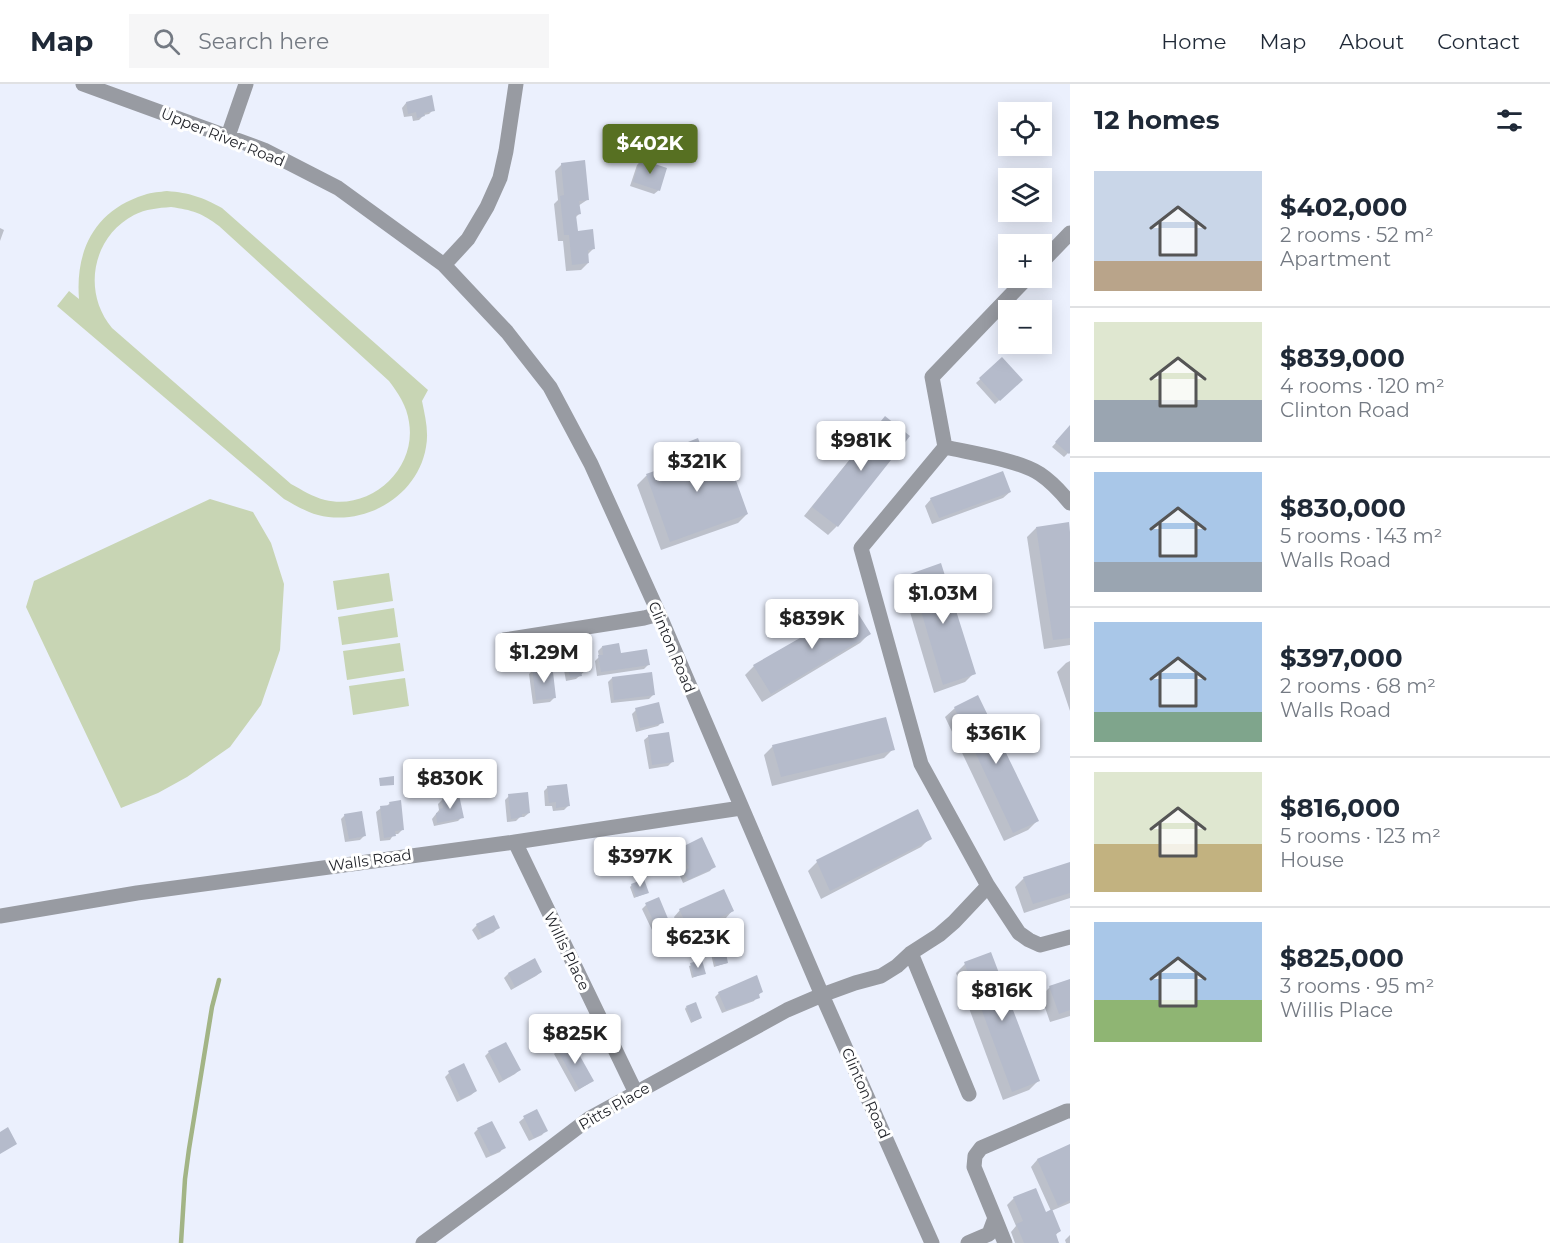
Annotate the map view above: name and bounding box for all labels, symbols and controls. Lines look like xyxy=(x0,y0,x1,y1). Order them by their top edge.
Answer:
search box xyxy=(129,14,549,68)
text: Map xyxy=(30,24,93,58)
icon: search xyxy=(150,25,183,58)
text: Search here xyxy=(198,28,329,55)
text: Home xyxy=(1161,29,1226,54)
text: Map xyxy=(1259,29,1306,54)
text: About xyxy=(1339,29,1404,54)
text: Contact xyxy=(1437,29,1520,54)
map controls xyxy=(998,102,1052,354)
button: locate xyxy=(998,102,1052,156)
street label: Upper River Road xyxy=(158,103,288,171)
text: 12 homes xyxy=(1094,104,1220,136)
icon: filters xyxy=(1493,104,1526,137)
pin: $402K xyxy=(608,124,692,175)
text: $402K xyxy=(617,131,683,155)
button: layers xyxy=(998,168,1052,222)
text: $402,000 xyxy=(1280,191,1407,223)
icon: home xyxy=(1142,195,1214,267)
text: 2 rooms · 52 m² xyxy=(1280,223,1434,247)
button: + xyxy=(998,234,1052,288)
text: Apartment xyxy=(1280,247,1391,271)
button: − xyxy=(998,300,1052,354)
text: $839,000 xyxy=(1280,342,1405,374)
icon: home xyxy=(1142,346,1214,418)
text: 4 rooms · 120 m² xyxy=(1280,374,1445,398)
text: Clinton Road xyxy=(1280,398,1410,422)
pin: $981K xyxy=(819,421,903,472)
text: $981K xyxy=(830,428,892,452)
pin: $321K xyxy=(655,442,739,493)
text: $321K xyxy=(668,449,726,473)
text: $830,000 xyxy=(1280,492,1406,524)
icon: home xyxy=(1142,496,1214,568)
text: 5 rooms · 143 m² xyxy=(1280,524,1442,548)
text: Walls Road xyxy=(1280,548,1391,572)
pin: $1.03M xyxy=(894,574,992,625)
text: $1.03M xyxy=(908,581,978,605)
street label: Clinton Road xyxy=(644,598,700,696)
pin: $839K xyxy=(770,599,854,650)
text: $839K xyxy=(779,606,845,630)
pin: $1.29M xyxy=(495,633,593,684)
text: $1.29M xyxy=(509,640,579,664)
text: $397,000 xyxy=(1280,642,1403,674)
icon: home xyxy=(1142,646,1214,718)
text: 2 rooms · 68 m² xyxy=(1280,674,1436,698)
text: Walls Road xyxy=(1280,698,1391,722)
pin: $361K xyxy=(954,714,1038,765)
text: $361K xyxy=(966,721,1026,745)
pin: $830K xyxy=(408,759,492,810)
text: $830K xyxy=(417,766,483,790)
text: $816,000 xyxy=(1280,792,1400,824)
icon: home xyxy=(1142,796,1214,868)
text: 5 rooms · 123 m² xyxy=(1280,824,1441,848)
pin: $397K xyxy=(598,837,682,888)
text: $397K xyxy=(608,844,672,868)
street label: Walls Road xyxy=(327,845,413,875)
text: House xyxy=(1280,848,1344,872)
street label: Willis Place xyxy=(540,909,594,993)
pin: $623K xyxy=(656,918,740,969)
text: $623K xyxy=(666,925,730,949)
text: $825,000 xyxy=(1280,942,1404,974)
icon: home xyxy=(1142,946,1214,1018)
pin: $816K xyxy=(960,971,1044,1022)
text: 3 rooms · 95 m² xyxy=(1280,974,1434,998)
text: $816K xyxy=(971,978,1033,1002)
text: Willis Place xyxy=(1280,998,1393,1022)
pin: $825K xyxy=(533,1014,617,1065)
text: $825K xyxy=(543,1021,607,1045)
street label: Clinton Road xyxy=(838,1045,894,1141)
street label: Pitts Place xyxy=(575,1078,653,1134)

